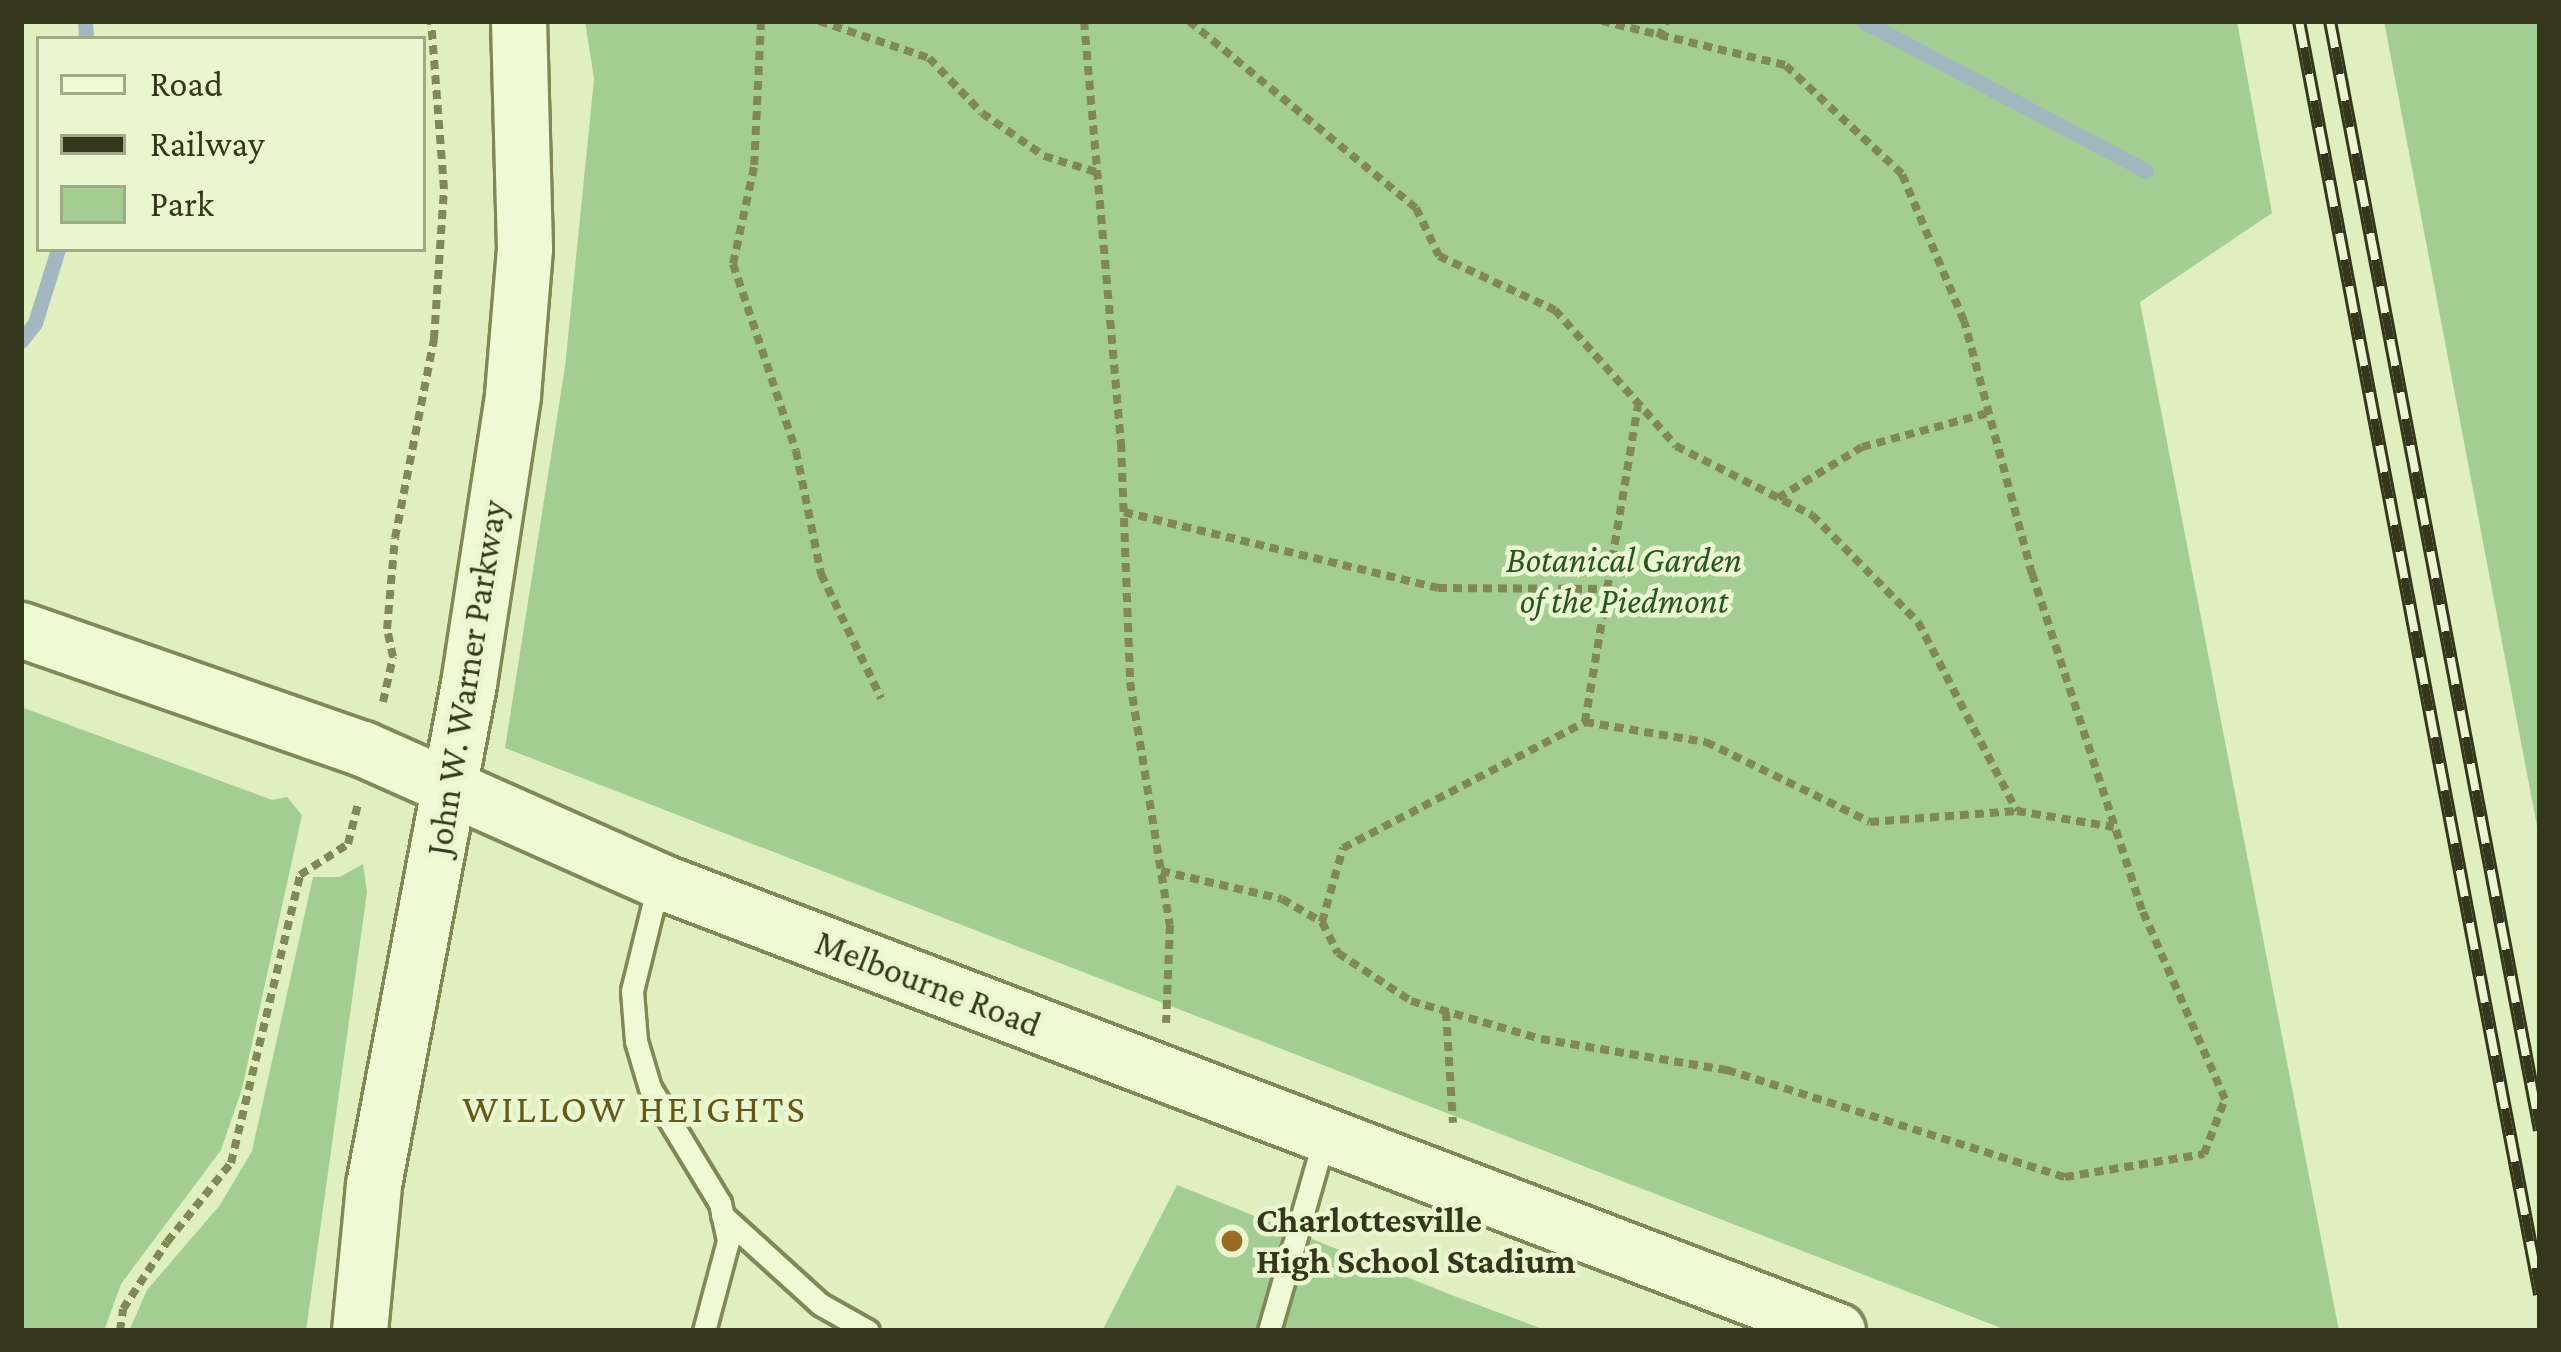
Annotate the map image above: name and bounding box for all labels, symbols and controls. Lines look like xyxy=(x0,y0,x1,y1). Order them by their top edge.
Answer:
legend xyxy=(36,36,426,252)
text: Road xyxy=(150,64,223,104)
text: Railway xyxy=(150,124,265,164)
text: Park xyxy=(150,184,214,224)
street label: John W. Warner Parkway xyxy=(418,497,516,859)
park label: Botanical Garden of the Piedmont xyxy=(1506,538,1742,623)
street label: Melbourne Road xyxy=(809,921,1047,1047)
district label: WILLOW HEIGHTS xyxy=(462,1086,808,1132)
place label: Charlottesville High School Stadium xyxy=(1256,1198,1576,1283)
marker: Charlottesville High School Stadium xyxy=(1219,1228,1245,1254)

